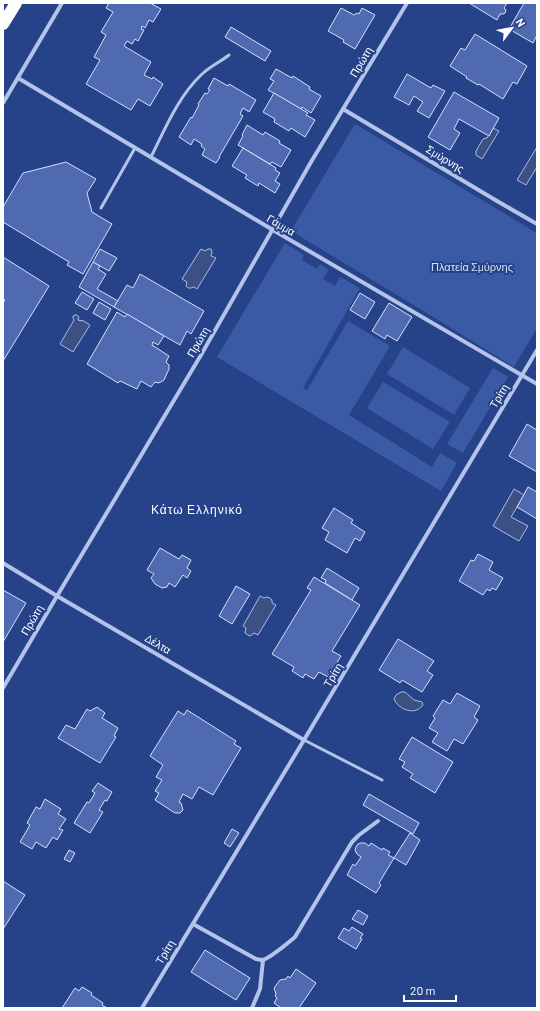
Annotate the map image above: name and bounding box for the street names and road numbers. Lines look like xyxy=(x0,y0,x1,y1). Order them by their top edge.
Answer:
street label: Πρώτη xyxy=(346,44,375,79)
street label: Σμύρνης xyxy=(424,142,467,175)
street label: Γάμμα xyxy=(265,211,298,238)
street label: Πρώτη xyxy=(184,324,211,359)
street label: Τρίτη xyxy=(486,381,511,410)
street label: Πρώτη xyxy=(18,602,45,637)
street label: Δέλτα xyxy=(143,631,174,657)
street label: Τρίτη xyxy=(320,660,345,689)
street label: Τρίτη xyxy=(152,937,177,966)

